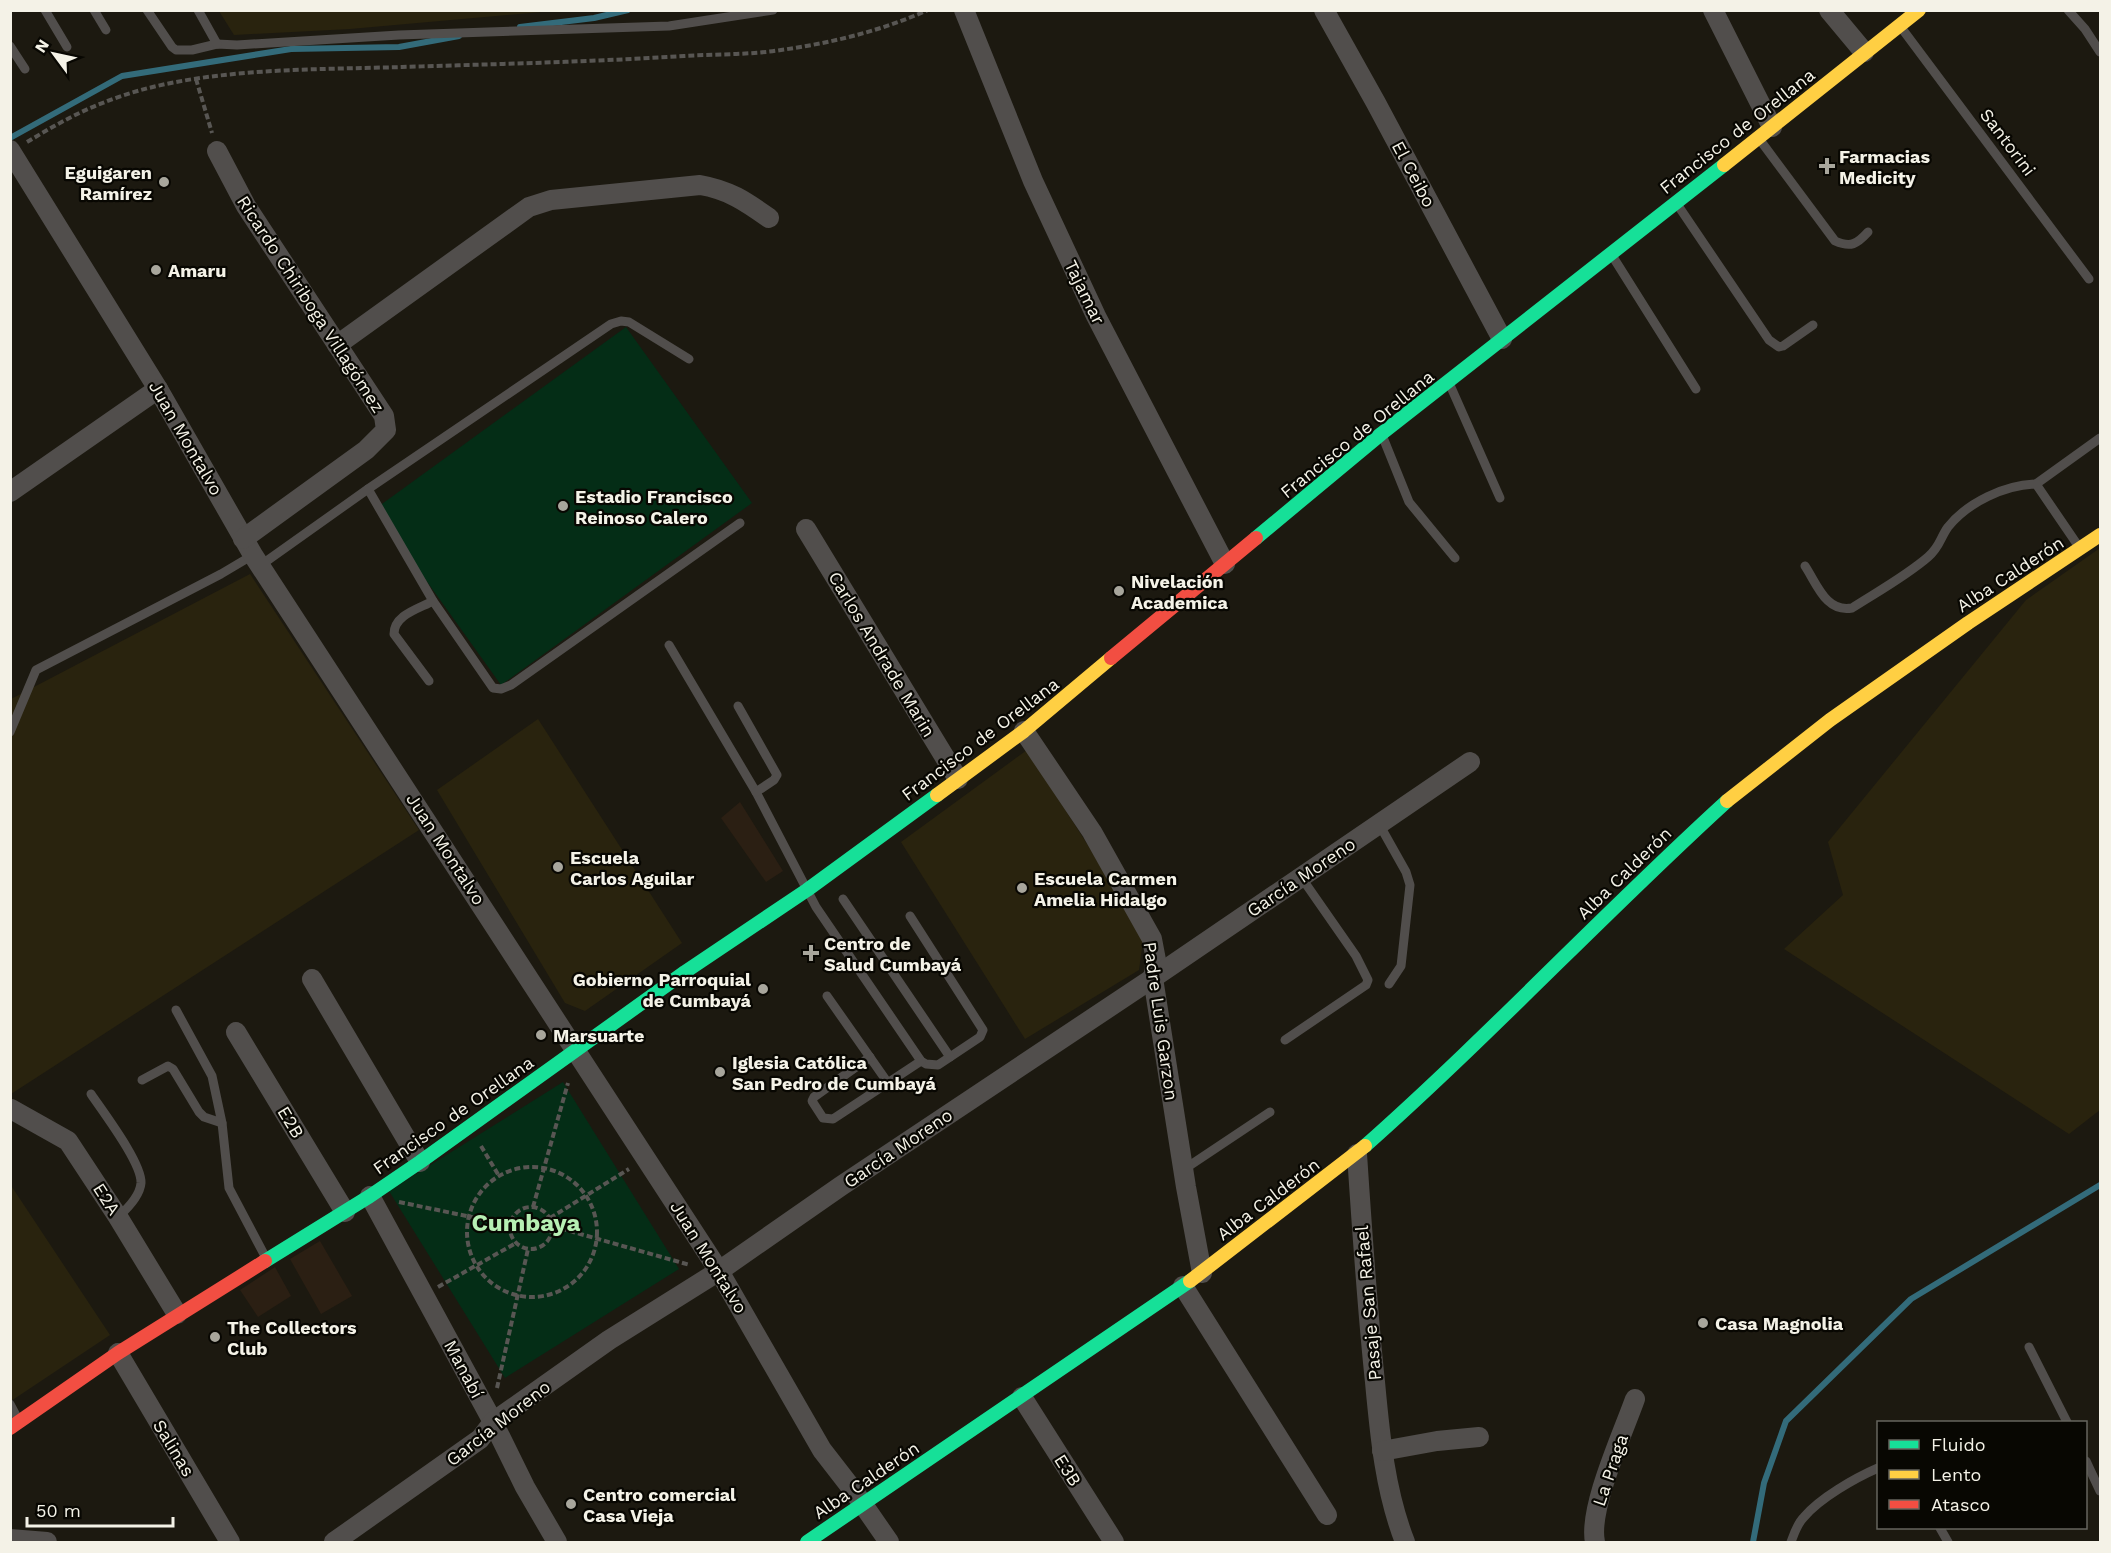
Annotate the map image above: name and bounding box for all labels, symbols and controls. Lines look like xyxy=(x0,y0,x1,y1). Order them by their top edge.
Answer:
north arrow xyxy=(24,24,84,84)
text: N xyxy=(31,36,53,56)
street label: Francisco de Orellana xyxy=(1655,64,1819,198)
street label: Santorini xyxy=(1976,104,2040,180)
street label: El Ceibo xyxy=(1388,137,1440,211)
place label: Farmacias Medicity xyxy=(1839,146,1931,188)
marker: Farmacias Medicity xyxy=(1820,159,1834,173)
place label: Eguigaren Ramírez xyxy=(64,162,152,204)
marker: Eguigaren Ramírez xyxy=(157,175,171,189)
street label: Ricardo Chiriboga Villagómez xyxy=(233,191,389,417)
street label: Tajamar xyxy=(1060,256,1110,328)
place label: Amaru xyxy=(168,260,226,281)
marker: Amaru xyxy=(149,263,163,277)
street label: Francisco de Orellana xyxy=(1276,366,1438,502)
street label: Juan Montalvo xyxy=(145,377,227,499)
place label: Estadio Francisco Reinoso Calero xyxy=(575,486,733,528)
marker: Estadio Francisco Reinoso Calero xyxy=(556,499,570,513)
street label: Alba Calderón xyxy=(1953,532,2067,616)
street label: Carlos Andrade Marin xyxy=(824,567,940,741)
place label: Nivelación Academica xyxy=(1131,571,1229,613)
marker: Nivelación Academica xyxy=(1112,584,1126,598)
street label: Francisco de Orellana xyxy=(897,673,1063,805)
street label: Juan Montalvo xyxy=(402,789,490,909)
street label: Alba Calderón xyxy=(1572,823,1676,923)
street label: García Moreno xyxy=(1243,833,1359,921)
place label: Escuela Carlos Aguilar xyxy=(570,847,695,889)
marker: Escuela Carlos Aguilar xyxy=(551,860,565,874)
place label: Escuela Carmen Amelia Hidalgo xyxy=(1034,868,1177,910)
marker: Escuela Carmen Amelia Hidalgo xyxy=(1015,881,1029,895)
place label: Centro de Salud Cumbayá xyxy=(824,933,962,975)
street label: Padre Luis Garzon xyxy=(1139,940,1183,1102)
marker: Centro de Salud Cumbayá xyxy=(802,944,820,962)
place label: Gobierno Parroquial de Cumbayá xyxy=(573,969,752,1011)
marker: Gobierno Parroquial de Cumbayá xyxy=(756,982,770,996)
place label: Marsuarte xyxy=(553,1025,644,1046)
marker: Marsuarte xyxy=(534,1028,548,1042)
street label: Francisco de Orellana xyxy=(369,1052,537,1178)
place label: Iglesia Católica San Pedro de Cumbayá xyxy=(732,1052,936,1094)
marker: Iglesia Católica San Pedro de Cumbayá xyxy=(713,1065,727,1079)
street label: E2B xyxy=(273,1102,309,1142)
street label: García Moreno xyxy=(840,1104,956,1192)
street label: Alba Calderón xyxy=(1212,1154,1324,1244)
street label: E2A xyxy=(89,1179,125,1219)
street label: Juan Montalvo xyxy=(666,1197,752,1317)
district label: Cumbaya xyxy=(472,1209,581,1237)
street label: Pasaje San Rafael xyxy=(1351,1224,1385,1381)
place label: Casa Magnolia xyxy=(1715,1313,1844,1334)
marker: Casa Magnolia xyxy=(1696,1316,1710,1330)
place label: The Collectors Club xyxy=(227,1317,357,1359)
marker: The Collectors Club xyxy=(208,1330,222,1344)
street label: Manabí xyxy=(440,1336,488,1402)
street label: García Moreno xyxy=(442,1376,554,1470)
street label: Salinas xyxy=(149,1416,199,1480)
legend xyxy=(1877,1421,2087,1529)
street label: La Praga xyxy=(1588,1431,1632,1509)
text: Fluido xyxy=(1931,1434,1985,1455)
street label: Alba Calderón xyxy=(809,1437,923,1523)
street label: E3B xyxy=(1050,1450,1086,1490)
text: Lento xyxy=(1931,1464,1981,1485)
place label: Centro comercial Casa Vieja xyxy=(583,1484,736,1526)
scale bar xyxy=(27,1490,172,1528)
text: Atasco xyxy=(1931,1494,1990,1515)
marker: Centro comercial Casa Vieja xyxy=(564,1497,578,1511)
text: 50 m xyxy=(36,1500,81,1521)

